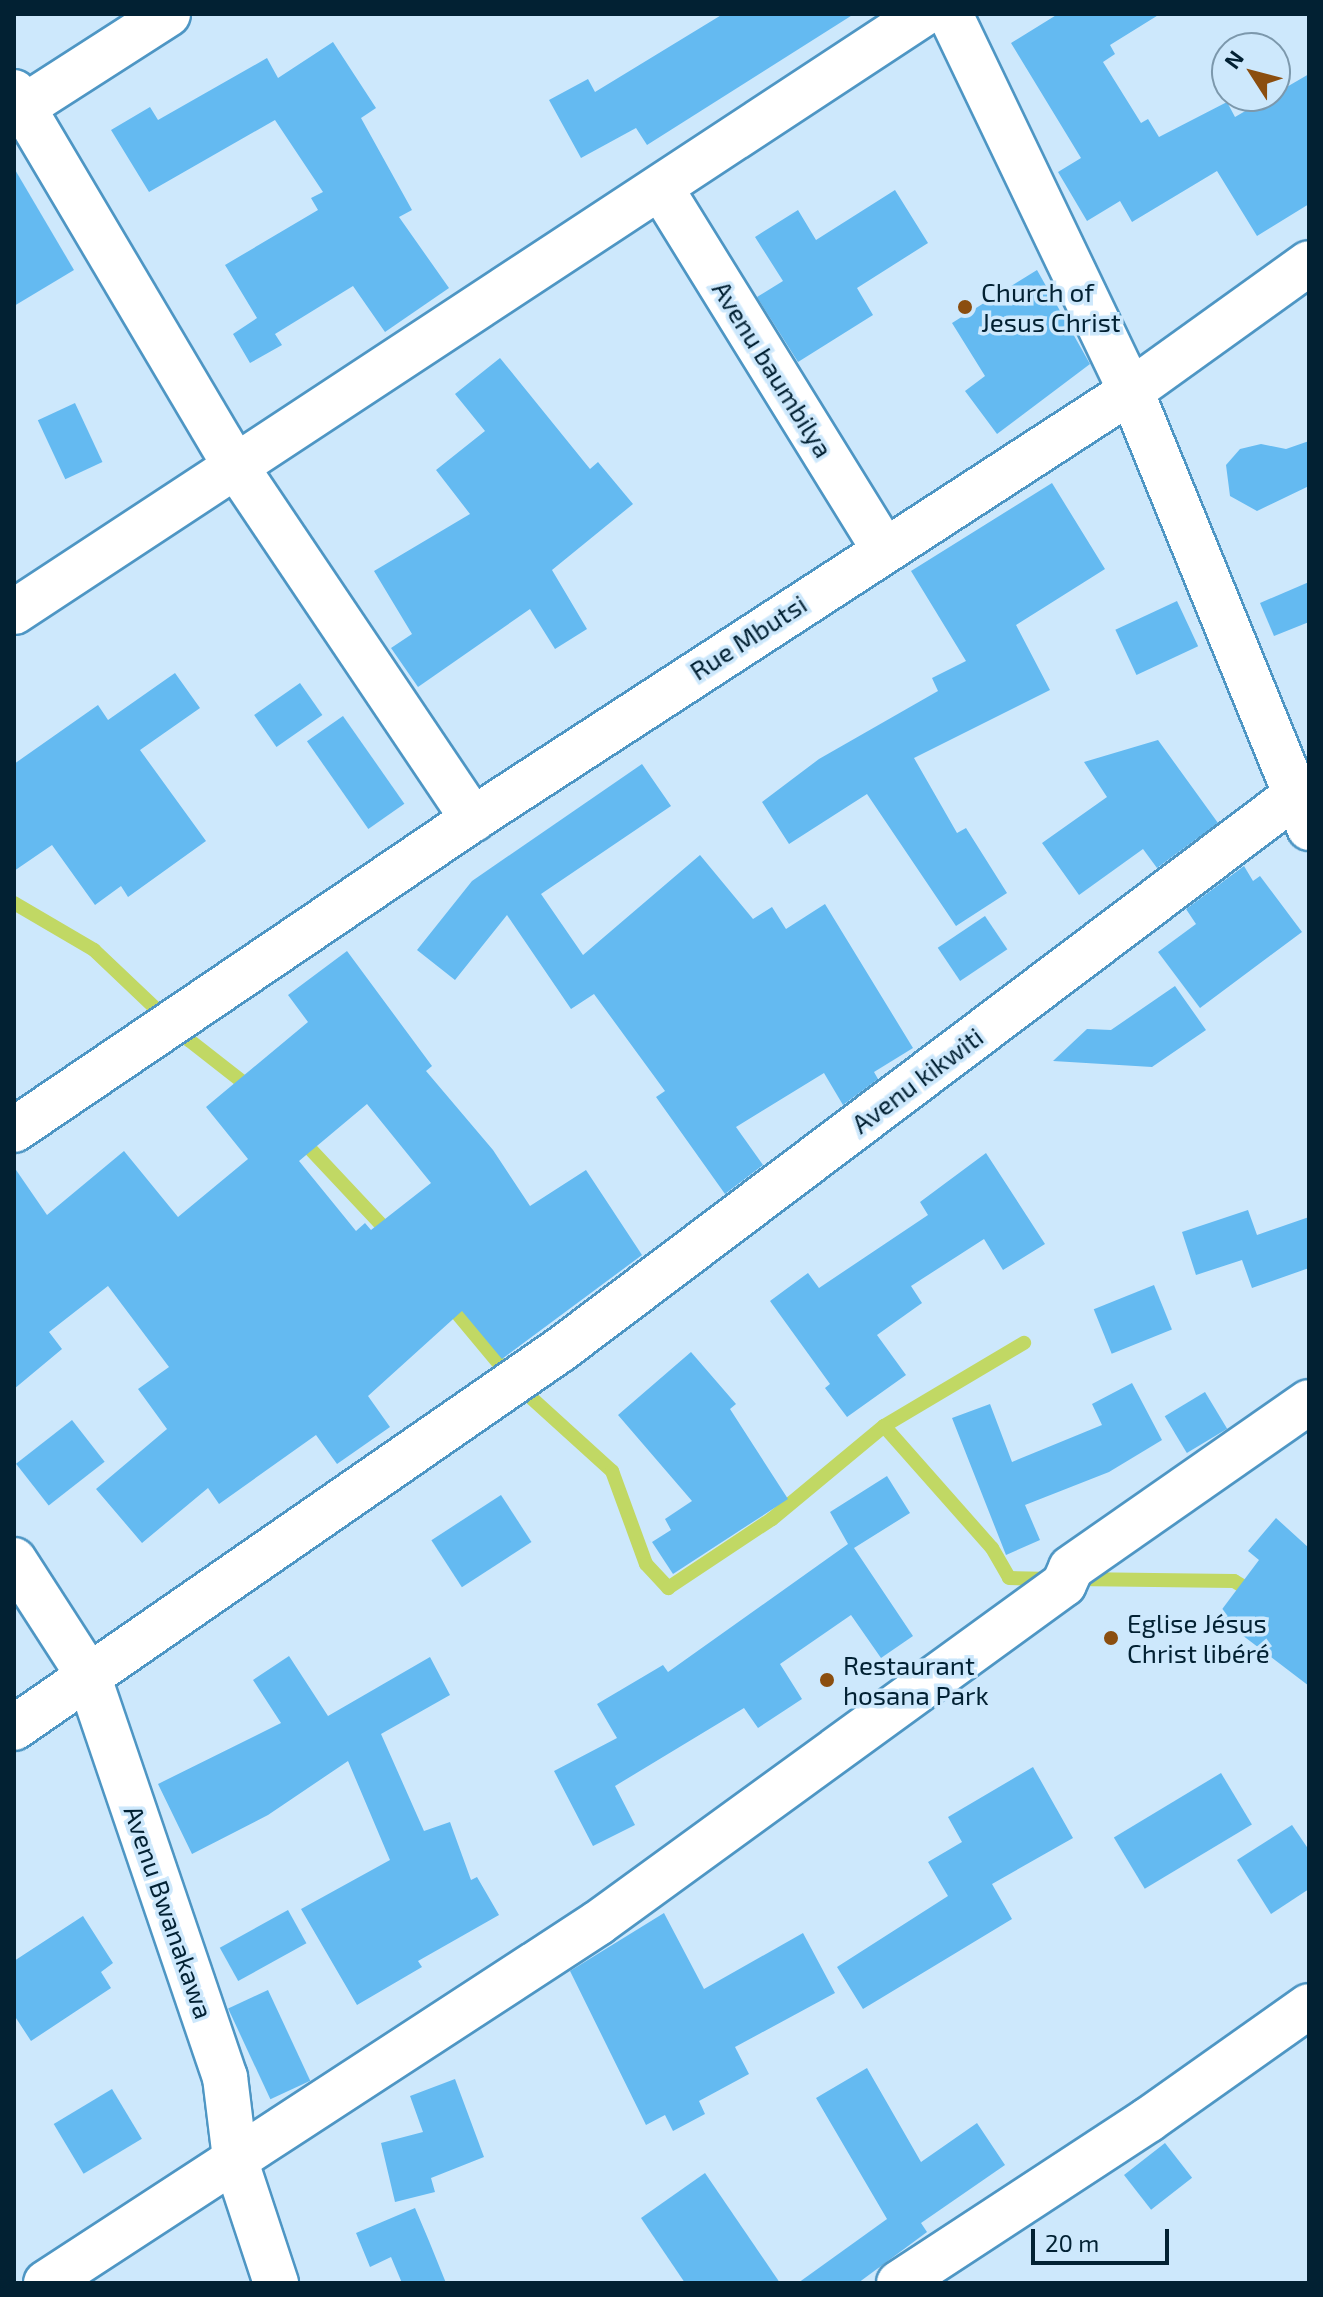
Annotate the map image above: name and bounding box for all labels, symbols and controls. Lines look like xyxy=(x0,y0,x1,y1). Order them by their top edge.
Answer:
north arrow xyxy=(1211,32,1291,112)
text: N xyxy=(1218,45,1248,73)
street label: Avenu baumbilya xyxy=(706,275,840,463)
place label: Church of Jesus Christ xyxy=(981,276,1121,338)
marker: Church of Jesus Christ xyxy=(956,298,974,316)
street label: Rue Mbutsi xyxy=(684,588,812,686)
street label: Avenu kikwiti xyxy=(845,1021,989,1139)
place label: Eglise Jésus Christ libéré xyxy=(1127,1607,1270,1668)
marker: Eglise Jésus Christ libéré xyxy=(1102,1629,1120,1647)
place label: Restaurant hosana Park xyxy=(843,1649,989,1710)
marker: Restaurant hosana Park xyxy=(818,1671,836,1689)
street label: Avenu Bwanakawa xyxy=(118,1801,220,2023)
scale bar xyxy=(1035,2213,1173,2263)
text: 20 m xyxy=(1045,2228,1099,2257)

